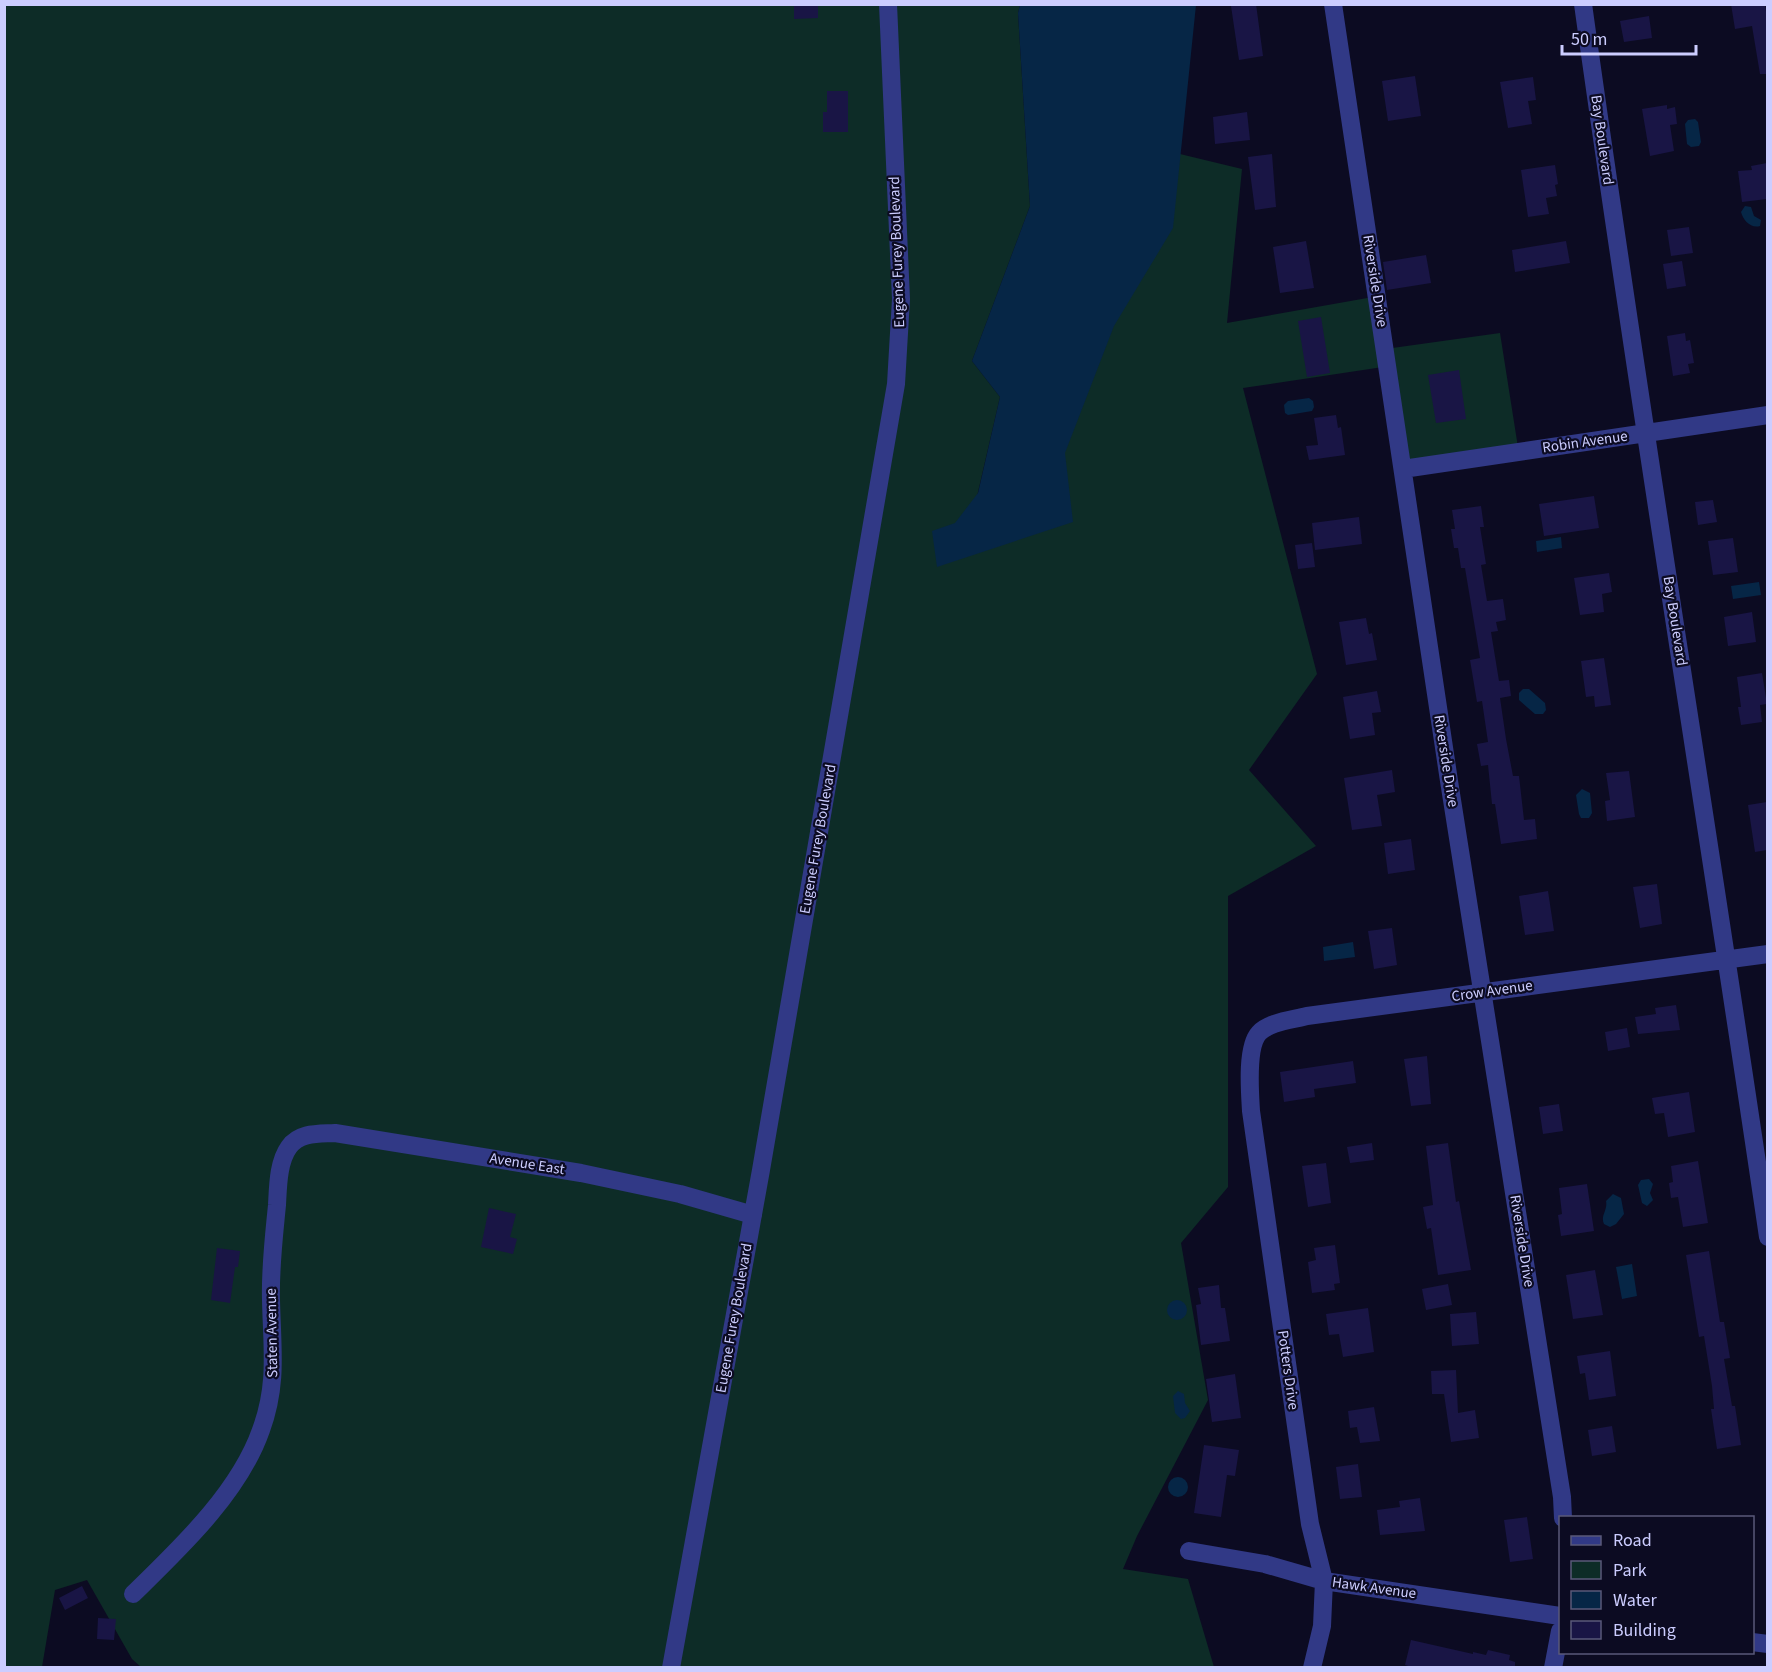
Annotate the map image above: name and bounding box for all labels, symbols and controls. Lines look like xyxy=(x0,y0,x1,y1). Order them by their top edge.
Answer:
scale bar xyxy=(1562,18,1696,56)
text: 50 m xyxy=(1571,27,1607,52)
street label: Bay Boulevard xyxy=(1585,94,1619,186)
street label: Eugene Furey Boulevard xyxy=(884,176,910,328)
street label: Riverside Drive xyxy=(1357,233,1393,329)
street label: Robin Avenue xyxy=(1541,426,1629,458)
street label: Bay Boulevard xyxy=(1658,575,1692,667)
street label: Riverside Drive xyxy=(1428,713,1464,809)
street label: Eugene Furey Boulevard xyxy=(795,763,841,915)
street label: Crow Avenue xyxy=(1450,975,1534,1007)
street label: Avenue East xyxy=(488,1148,566,1180)
street label: Riverside Drive xyxy=(1504,1193,1540,1289)
street label: Eugene Furey Boulevard xyxy=(711,1242,757,1394)
street label: Staten Avenue xyxy=(261,1288,283,1378)
street label: Potters Drive xyxy=(1272,1329,1304,1411)
legend xyxy=(1559,1516,1754,1654)
text: Road xyxy=(1613,1528,1652,1553)
text: Park xyxy=(1613,1558,1647,1583)
street label: Hawk Avenue xyxy=(1331,1572,1417,1604)
text: Water xyxy=(1613,1588,1657,1613)
text: Building xyxy=(1613,1618,1676,1643)

